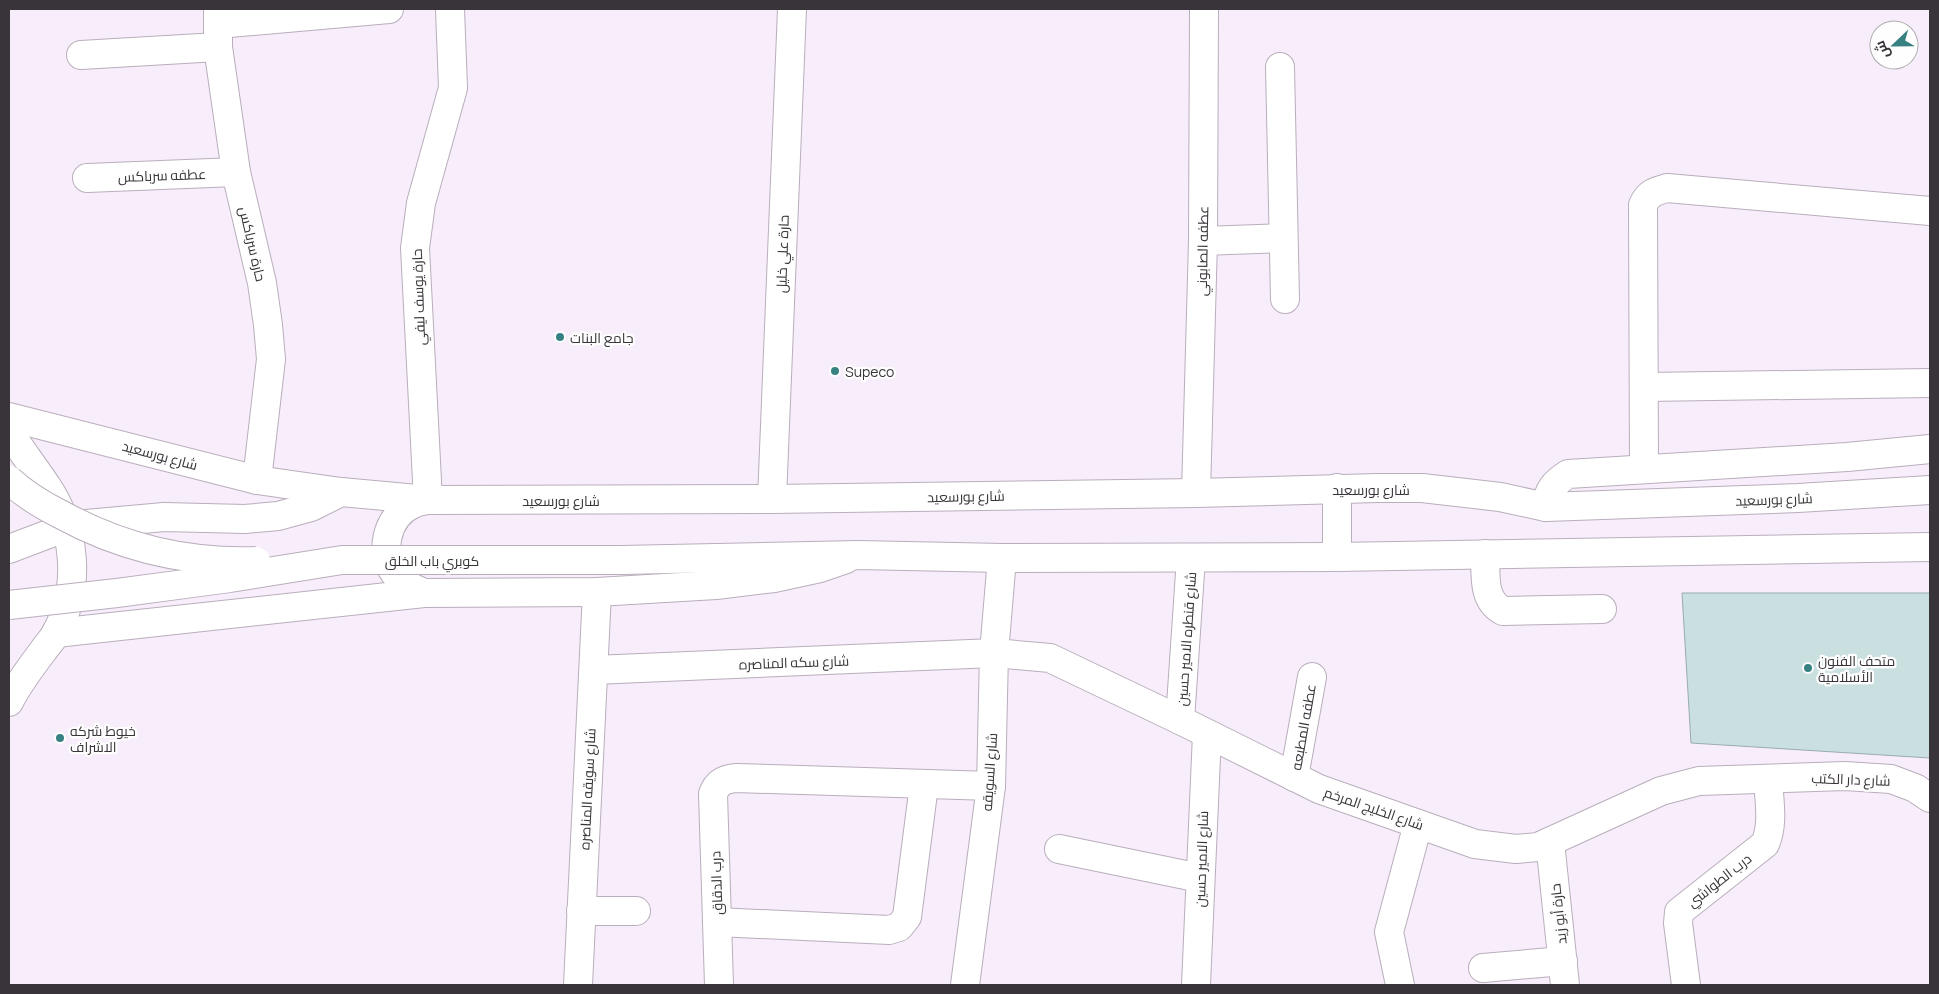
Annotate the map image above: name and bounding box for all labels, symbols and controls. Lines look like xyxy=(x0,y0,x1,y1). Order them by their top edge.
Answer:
north arrow xyxy=(1869,20,1919,70)
text: ش xyxy=(1869,38,1894,62)
street label: عطفه سرباكس xyxy=(118,164,206,186)
street label: حارة سرباكس xyxy=(235,205,271,283)
street label: عطفه الصابوني xyxy=(1192,206,1215,296)
street label: حارة علي خليل xyxy=(771,215,796,294)
street label: حارة يوسف ليفي xyxy=(407,248,432,346)
place label: جامع البنات xyxy=(570,328,634,347)
marker: جامع البنات xyxy=(554,331,566,343)
place label: Supeco xyxy=(845,362,894,381)
marker: Supeco xyxy=(829,365,841,377)
street label: شارع بورسعيد xyxy=(120,436,200,474)
street label: شارع بورسعيد xyxy=(1332,480,1410,499)
street label: شارع بورسعيد xyxy=(927,486,1005,506)
street label: شارع بورسعيد xyxy=(1735,488,1813,510)
street label: شارع بورسعيد xyxy=(522,491,600,510)
street label: كوبري باب الخلق xyxy=(385,551,479,573)
street label: شارع قنطره الامير حسين xyxy=(1172,571,1200,707)
street label: شارع سكه المناصره xyxy=(739,651,849,673)
place label: متحف الفنون الأسلامية xyxy=(1818,651,1895,686)
marker: متحف الفنون الأسلامية xyxy=(1802,662,1814,674)
street label: عطفه المطبعه xyxy=(1286,682,1320,772)
place label: خيوط شركه الاشراف xyxy=(70,721,136,756)
street label: شارع سويقه المناصره xyxy=(574,728,600,850)
marker: خيوط شركه الاشراف xyxy=(54,732,66,744)
street label: شارع السويقه xyxy=(977,732,1001,812)
street label: شارع دار الكتب xyxy=(1811,768,1891,790)
street label: شارع الخليج المرخم xyxy=(1321,782,1426,835)
street label: شارع الامير حسين xyxy=(1190,810,1212,908)
street label: درب الطواشي xyxy=(1683,849,1756,913)
street label: درب الدقاق xyxy=(705,851,727,915)
street label: حارة أبو زيد xyxy=(1545,883,1571,945)

